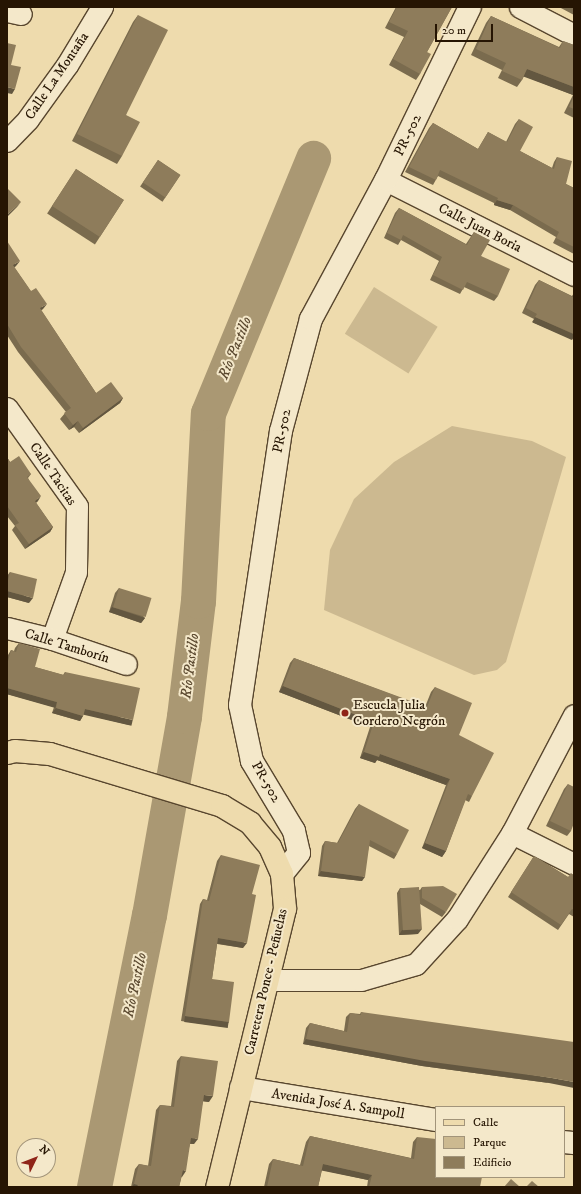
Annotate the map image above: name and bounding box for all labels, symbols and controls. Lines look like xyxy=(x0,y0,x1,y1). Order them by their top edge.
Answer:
scale bar xyxy=(437,16,495,42)
text: 20 m xyxy=(442,23,466,38)
street label: Calle La Montaña xyxy=(22,29,92,123)
street label: PR-502 xyxy=(391,111,425,159)
street label: Calle Juan Boria xyxy=(436,200,524,256)
water label: Río Pastillo xyxy=(214,314,256,382)
street label: PR-502 xyxy=(269,407,295,455)
street label: Calle Tacitas xyxy=(26,439,80,509)
street label: Calle Tamborín xyxy=(23,625,111,667)
water label: Río Pastillo xyxy=(177,632,203,700)
place label: Escuela Julia Cordero Negrón xyxy=(353,697,445,730)
marker: Escuela Julia Cordero Negrón xyxy=(340,708,350,718)
street label: PR-502 xyxy=(248,759,284,805)
street label: Carretera Ponce - Peñuelas xyxy=(241,907,291,1057)
water label: Río Pastillo xyxy=(119,951,151,1019)
street label: Avenida José A. Sampoll xyxy=(270,1085,406,1123)
legend xyxy=(435,1106,565,1178)
text: Calle xyxy=(473,1115,498,1130)
text: Parque xyxy=(473,1135,506,1150)
north arrow xyxy=(16,1138,56,1178)
text: N xyxy=(36,1142,52,1159)
text: Edificio xyxy=(473,1155,511,1170)

